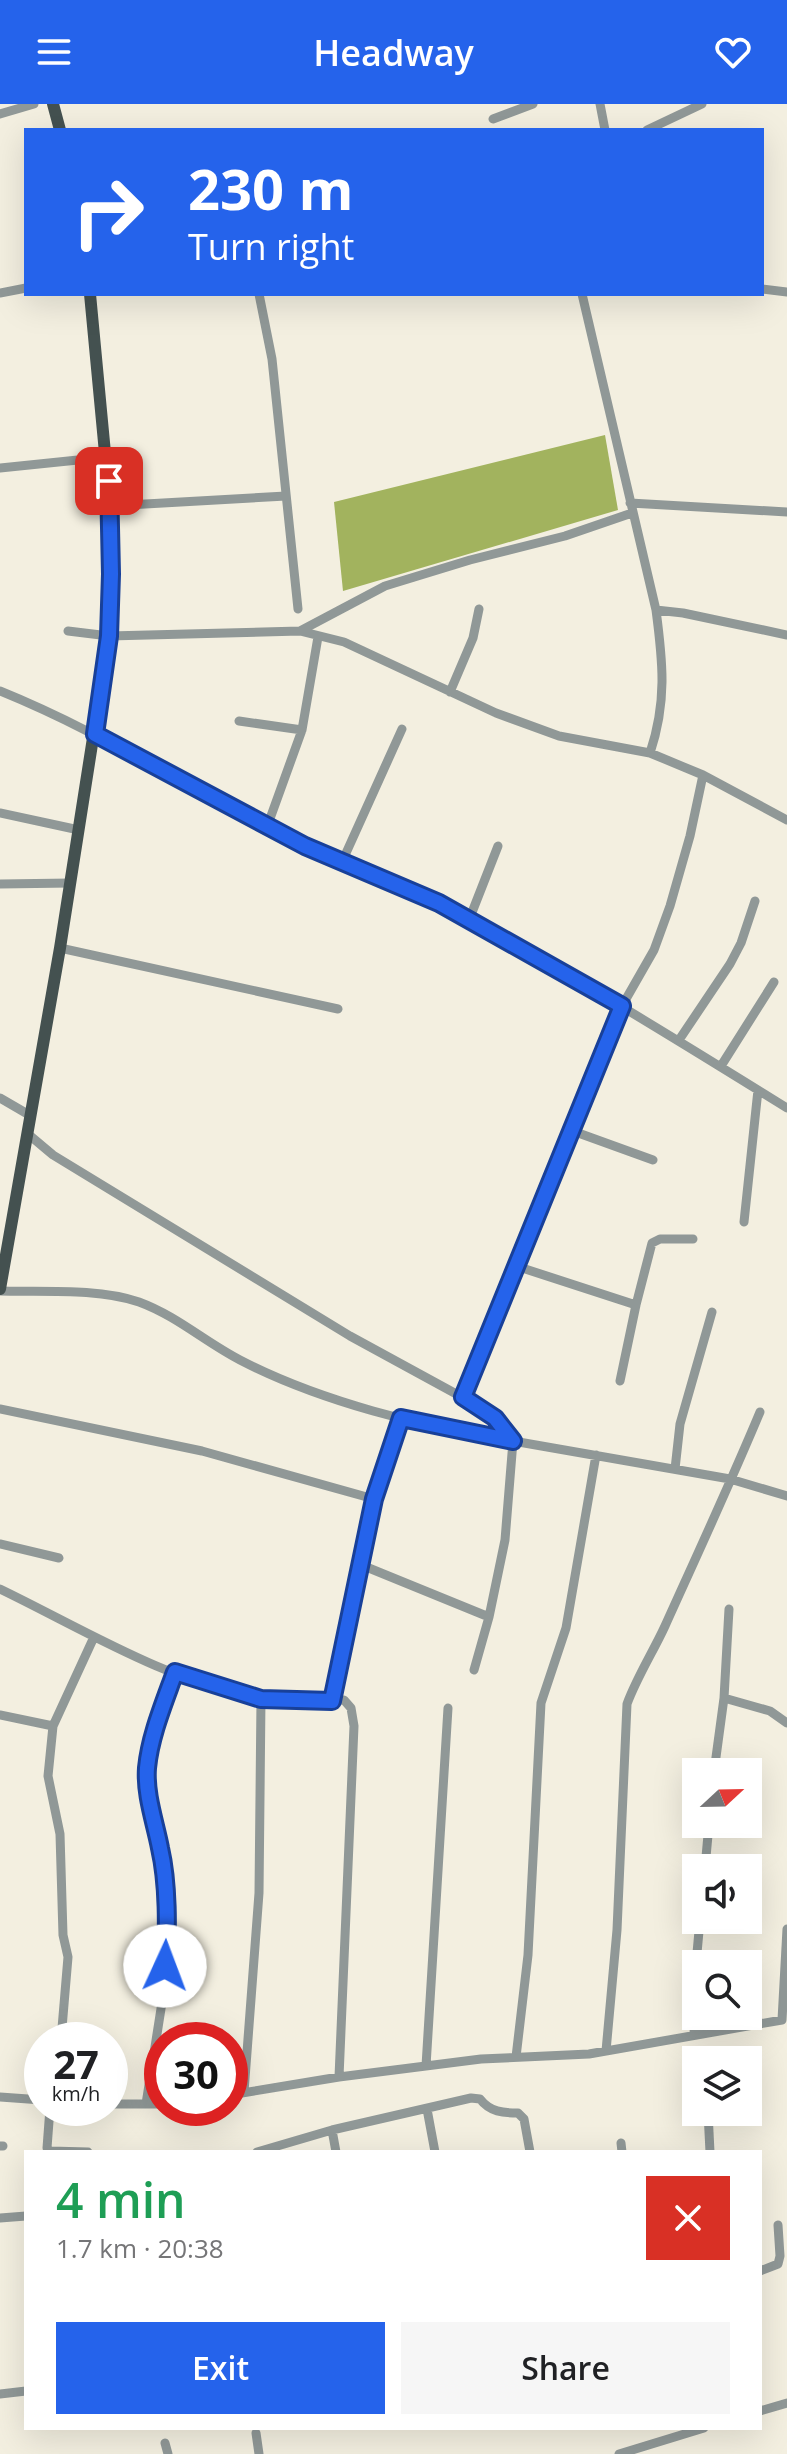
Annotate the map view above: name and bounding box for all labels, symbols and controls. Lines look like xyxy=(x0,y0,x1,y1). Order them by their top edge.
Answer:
text: Headway xyxy=(313,28,474,77)
icon: menu xyxy=(32,30,76,74)
icon: heart xyxy=(711,30,755,74)
text: 230 m xyxy=(188,150,354,226)
icon: right xyxy=(56,160,160,264)
text: Turn right xyxy=(188,222,354,271)
pin xyxy=(75,447,143,515)
icon: arrive xyxy=(87,459,131,503)
north arrow xyxy=(682,1758,762,1838)
map controls xyxy=(682,1758,762,2126)
button: sound xyxy=(682,1854,762,1934)
position arrow xyxy=(123,1924,207,2008)
button: search xyxy=(682,1950,762,2030)
speed limit sign: 30 xyxy=(144,2022,248,2126)
text: 27 xyxy=(53,2036,99,2091)
button: layers xyxy=(682,2046,762,2126)
text: km/h xyxy=(52,2080,100,2107)
text: 4 min xyxy=(56,2167,186,2232)
button: close xyxy=(646,2176,730,2260)
text: 1.7 km · 20:38 xyxy=(56,2230,224,2266)
button: Exit xyxy=(56,2322,385,2414)
button: Share xyxy=(401,2322,730,2414)

